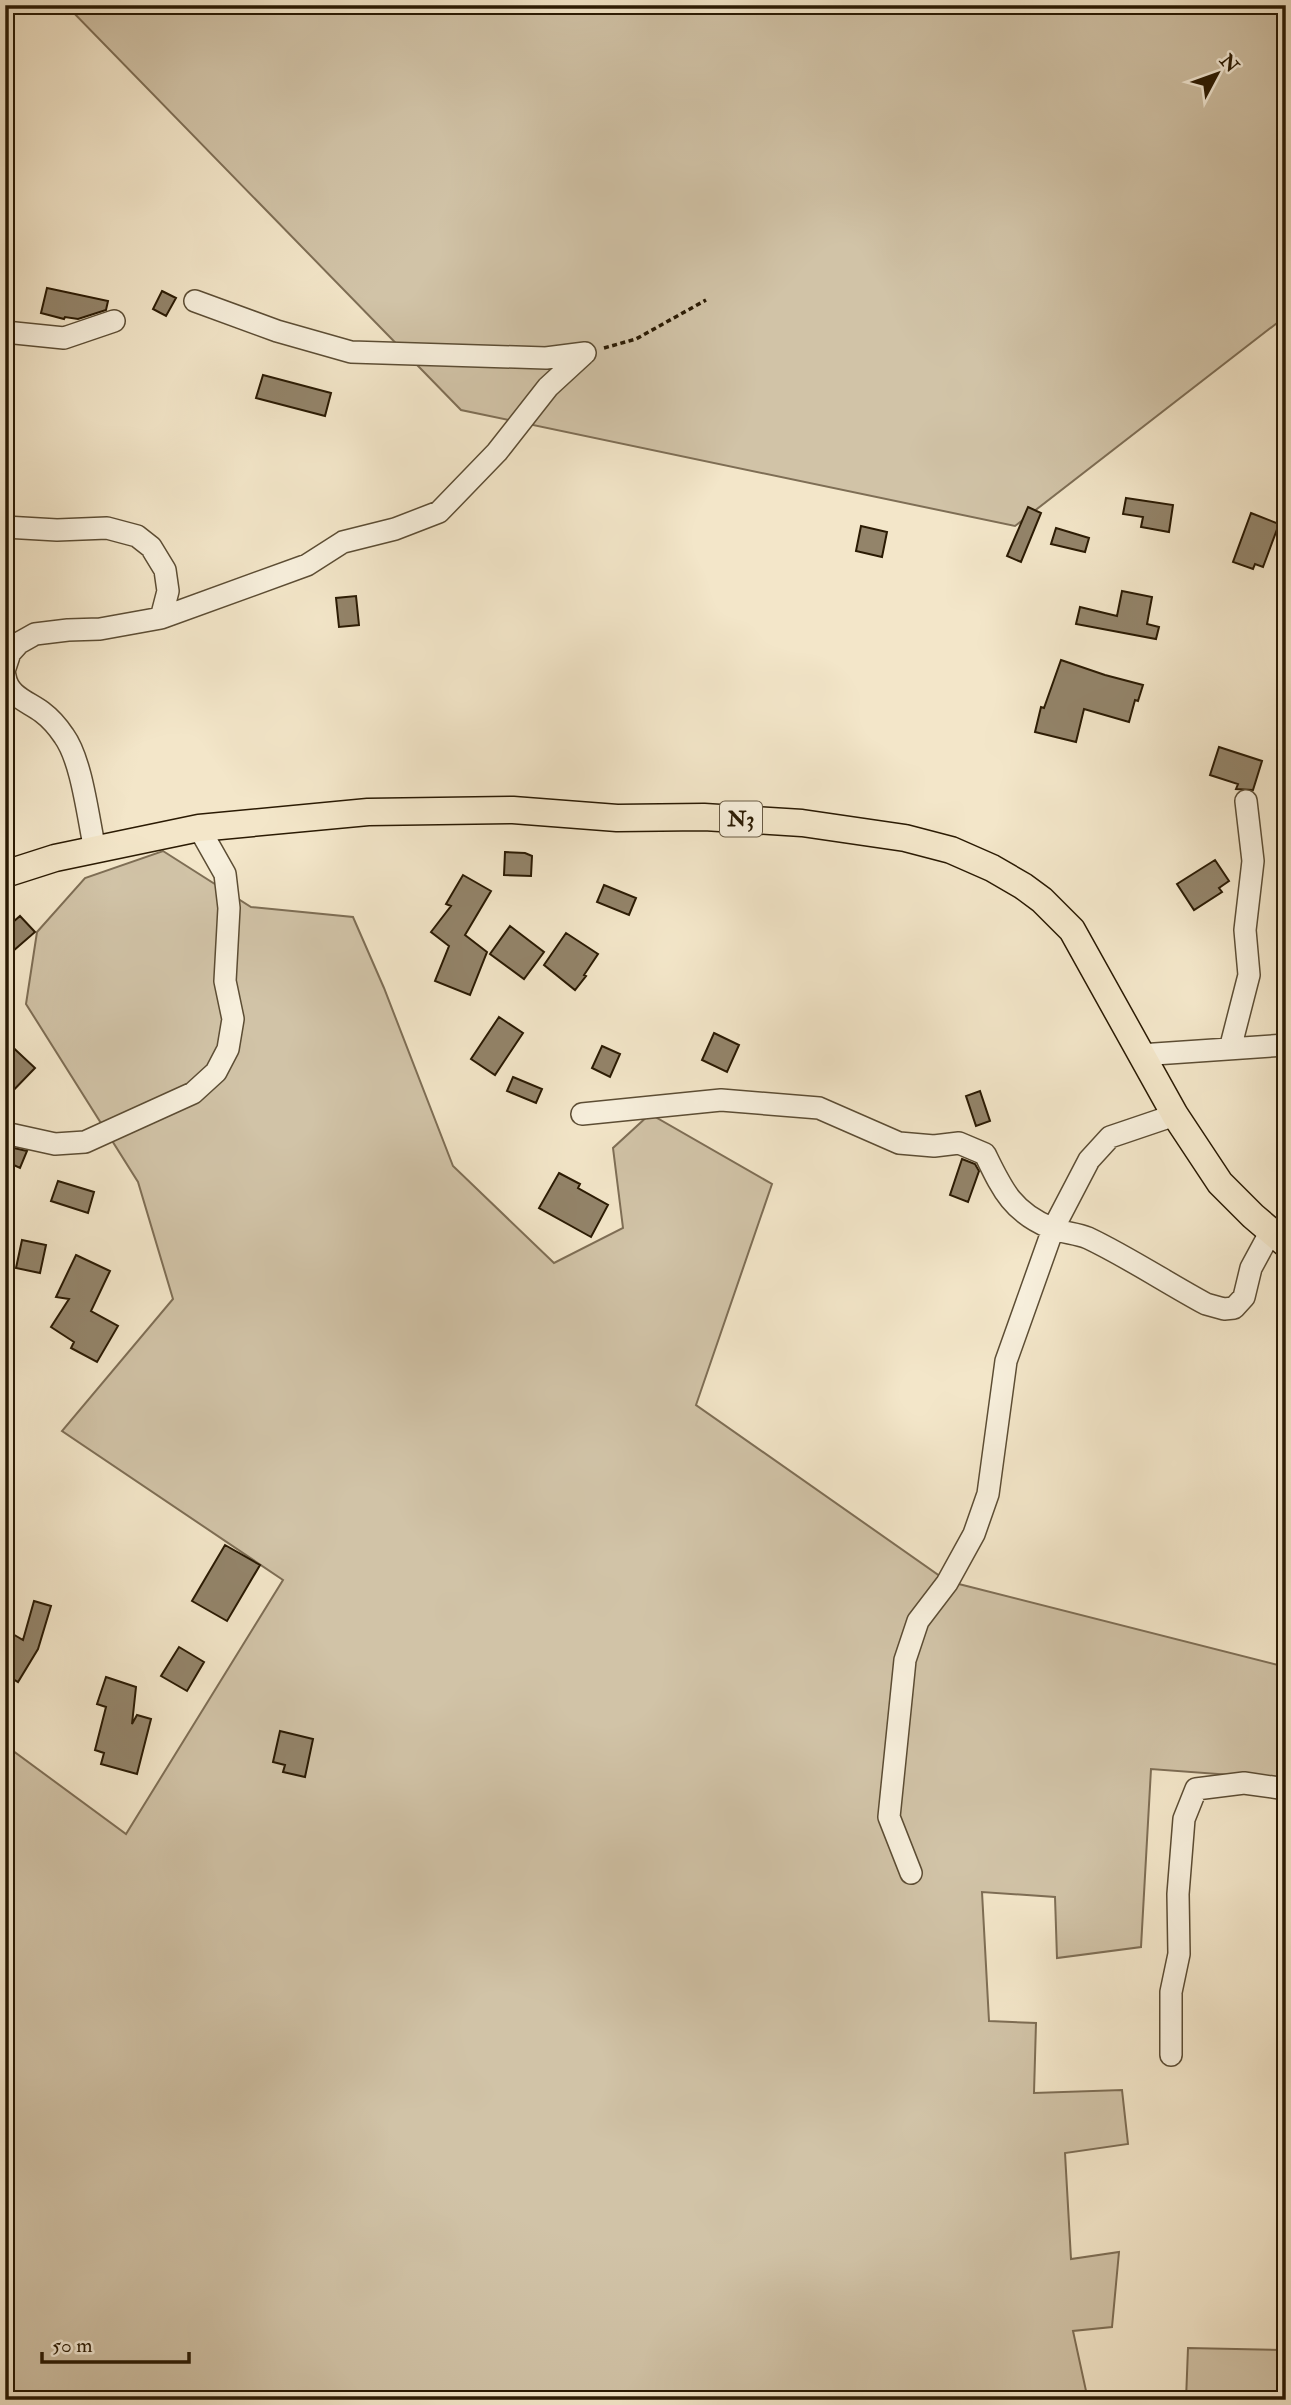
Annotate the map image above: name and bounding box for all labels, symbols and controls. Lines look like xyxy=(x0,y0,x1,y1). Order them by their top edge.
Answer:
north arrow xyxy=(1182,38,1252,108)
text: N xyxy=(1214,48,1244,79)
road number: N3 xyxy=(720,802,762,836)
scale bar xyxy=(42,2321,189,2365)
text: 50 m xyxy=(52,2332,93,2359)

